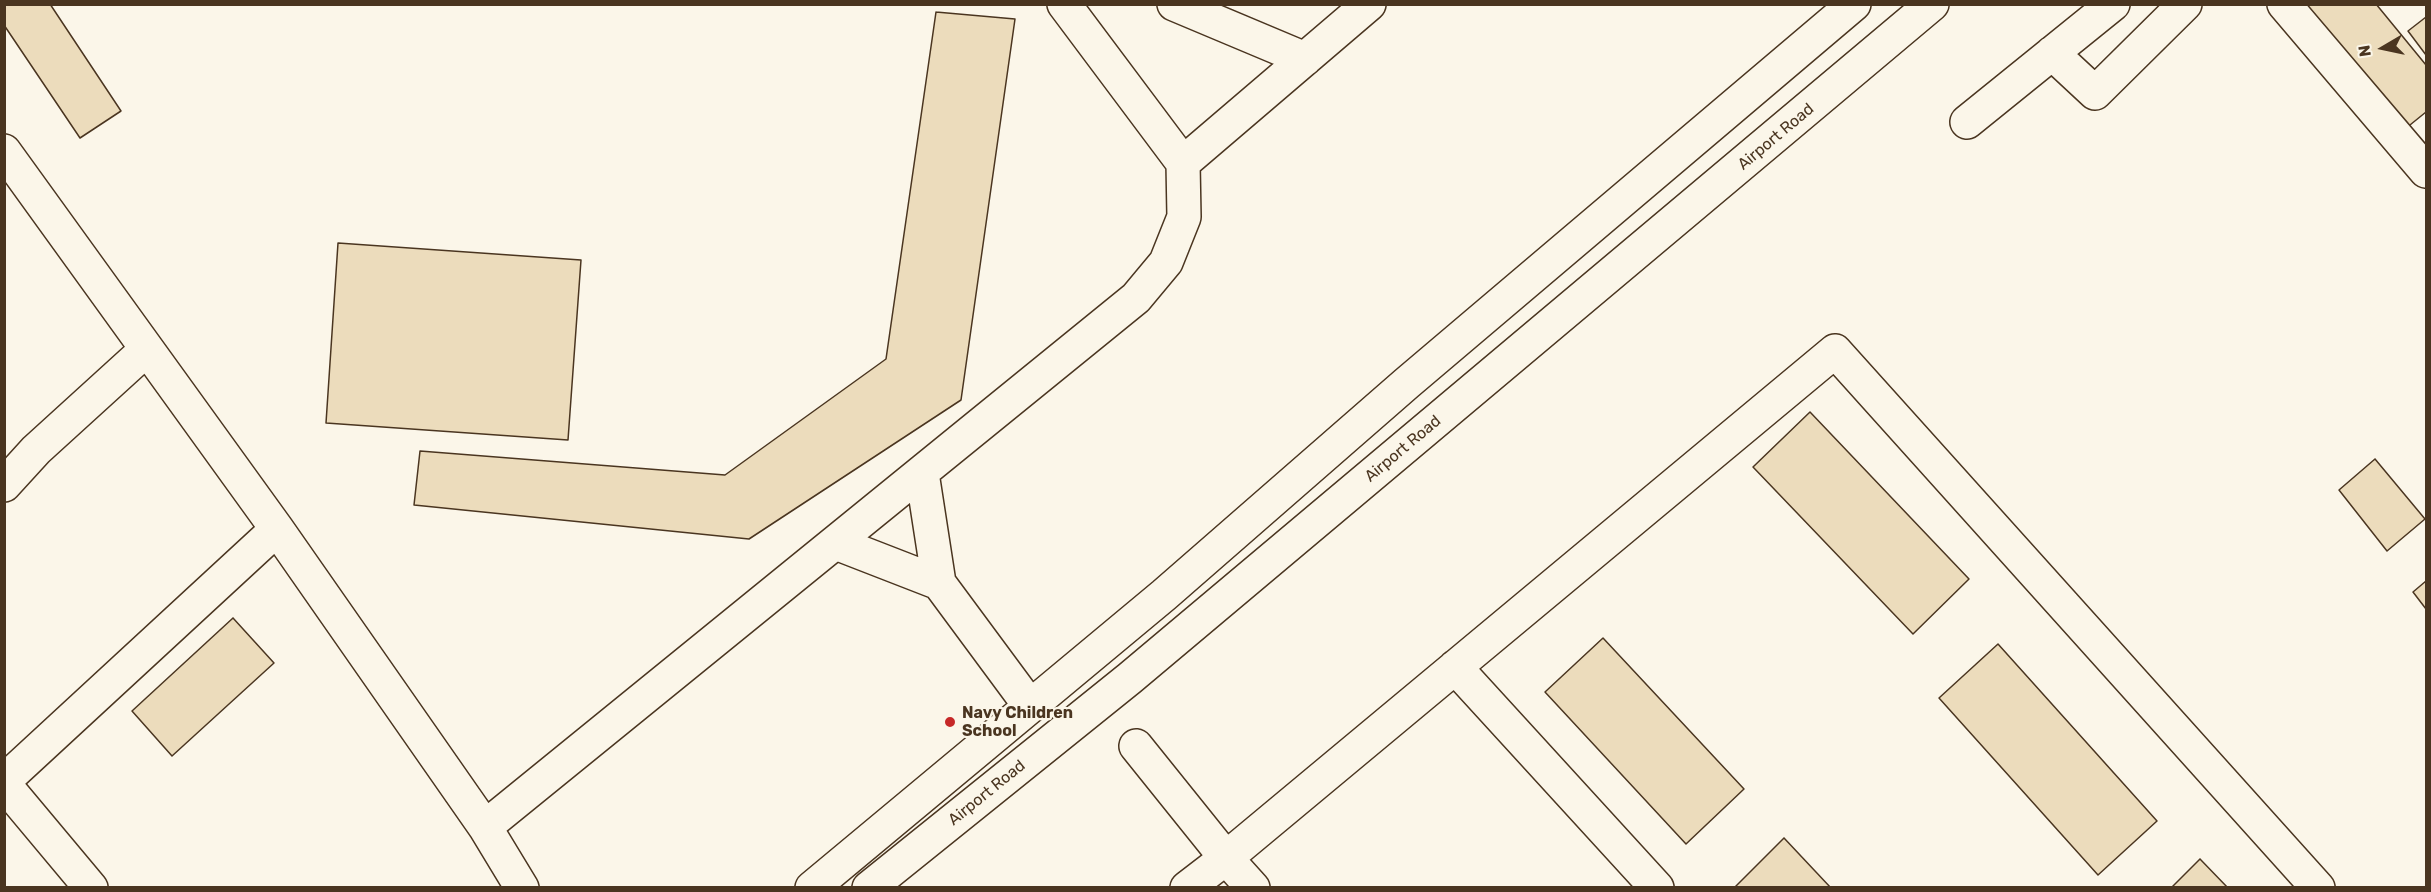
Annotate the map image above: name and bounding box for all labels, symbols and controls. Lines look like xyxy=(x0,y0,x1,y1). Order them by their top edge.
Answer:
north arrow xyxy=(2353,18,2413,78)
text: N xyxy=(2354,44,2375,58)
street label: Airport Road xyxy=(1734,100,1818,174)
street label: Airport Road xyxy=(1361,412,1445,486)
place label: Navy Children School xyxy=(962,703,1073,741)
marker: Navy Children School xyxy=(943,715,957,729)
street label: Airport Road xyxy=(945,756,1029,830)

